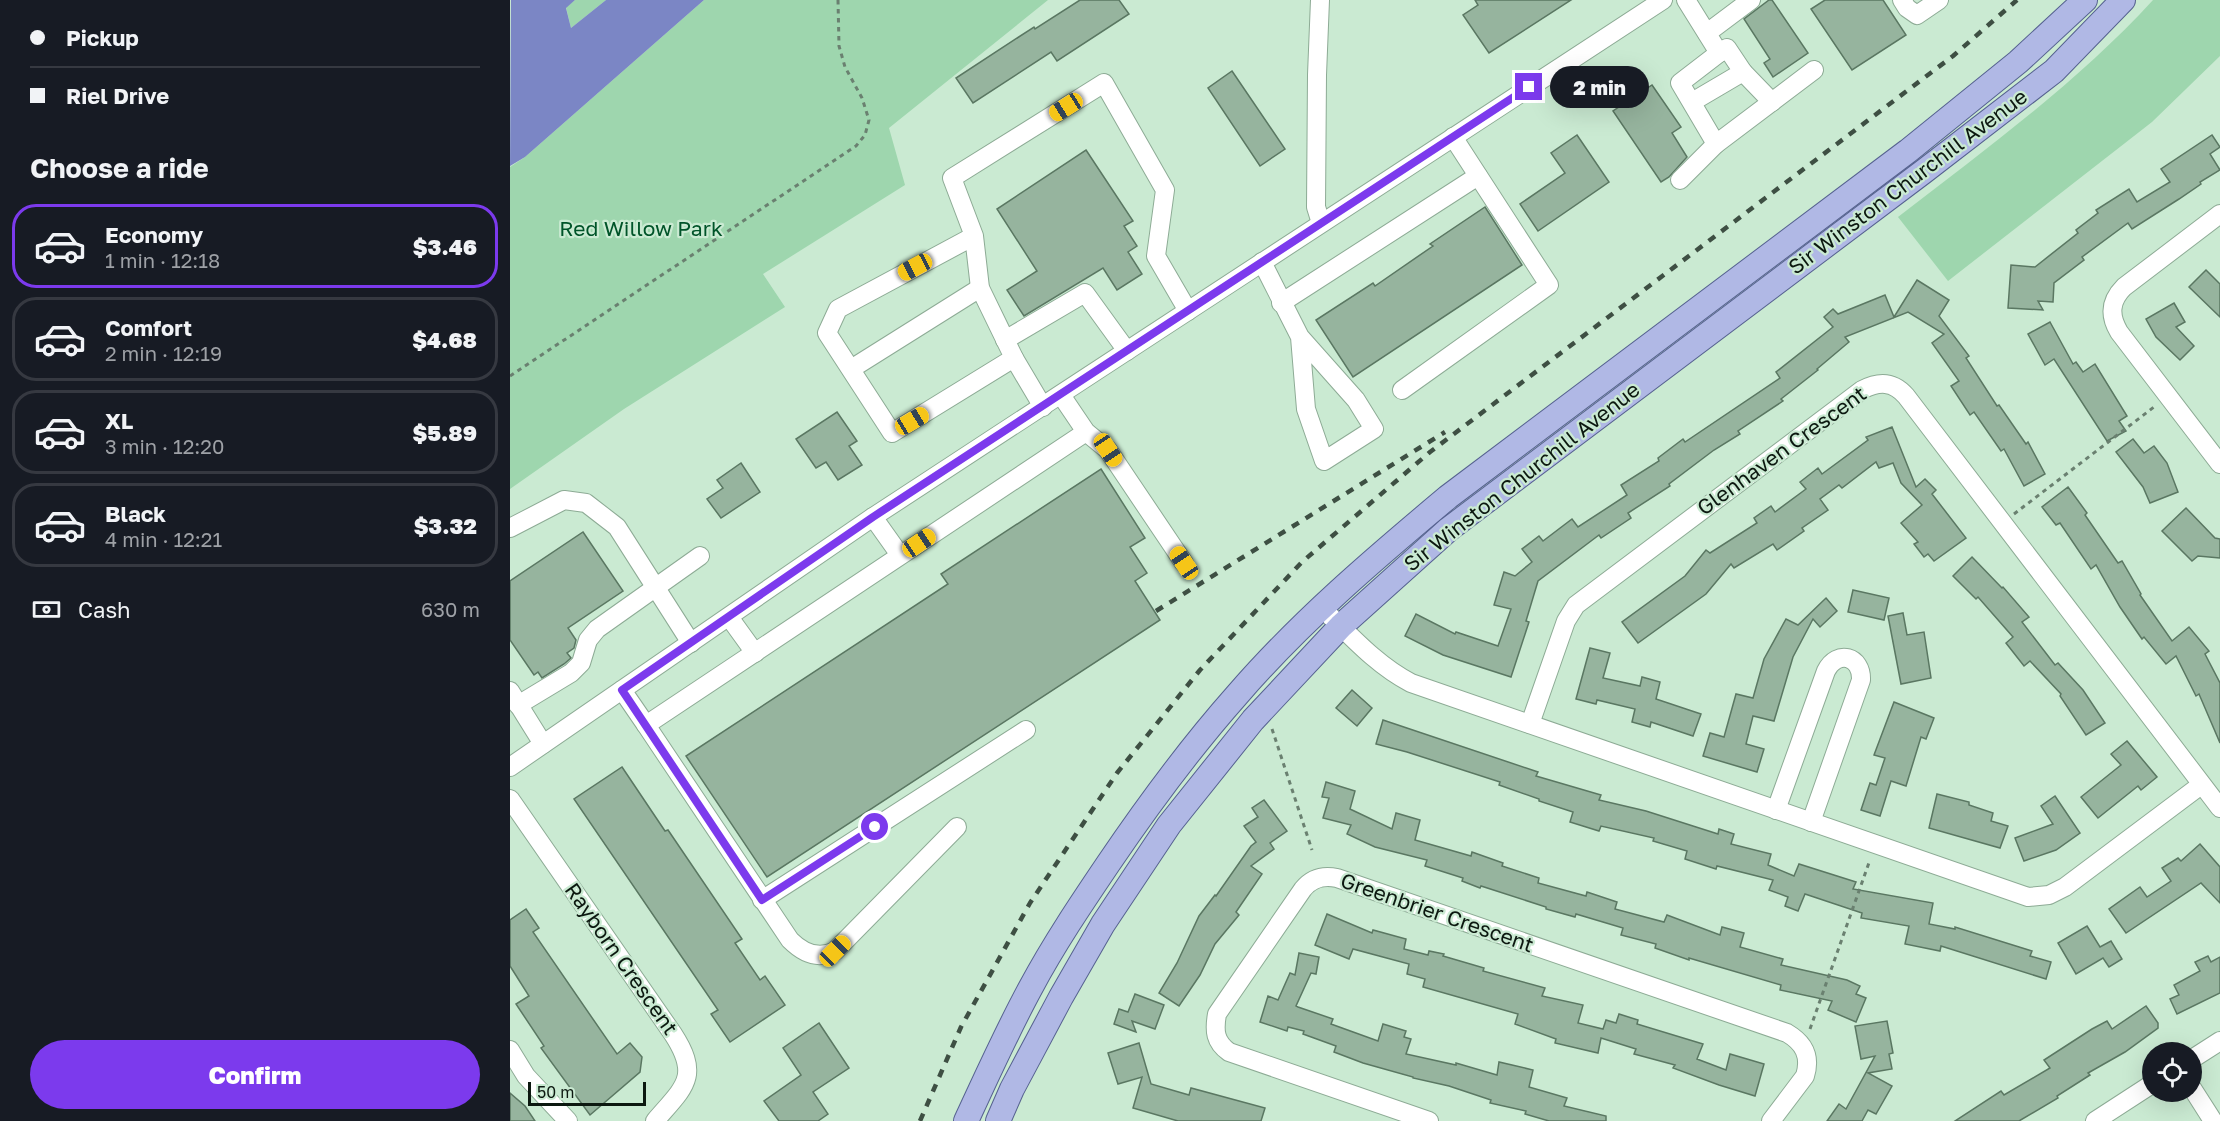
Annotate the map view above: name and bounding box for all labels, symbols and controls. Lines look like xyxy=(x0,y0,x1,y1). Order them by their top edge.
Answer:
text: Pickup xyxy=(66,24,139,51)
callout: 2 min xyxy=(1550,66,1649,108)
route end xyxy=(1515,73,1542,100)
text: 2 min xyxy=(1573,75,1626,99)
text: Riel Drive xyxy=(66,82,169,109)
street label: Sir Winston Churchill Avenue xyxy=(1783,83,2032,280)
car xyxy=(1046,90,1086,124)
text: Choose a ride xyxy=(30,152,209,184)
park label: Red Willow Park xyxy=(559,215,723,241)
icon: car xyxy=(33,219,87,273)
text: Economy xyxy=(105,221,203,248)
text: $3.46 xyxy=(413,233,477,260)
text: 1 min · 12:18 xyxy=(105,248,220,272)
car xyxy=(895,251,935,283)
icon: car xyxy=(33,312,87,366)
text: Comfort xyxy=(105,314,192,341)
text: $4.68 xyxy=(412,326,477,353)
text: 2 min · 12:19 xyxy=(105,341,222,365)
street label: Sir Winston Churchill Avenue xyxy=(1398,376,1645,576)
street label: Glenhaven Crescent xyxy=(1692,380,1871,520)
car xyxy=(892,404,932,438)
icon: car xyxy=(33,405,87,459)
text: XL xyxy=(105,407,133,434)
text: $5.89 xyxy=(412,419,477,446)
car xyxy=(1090,430,1126,470)
text: 3 min · 12:20 xyxy=(105,434,224,458)
icon: car xyxy=(33,498,87,552)
text: Black xyxy=(105,500,166,527)
text: $3.32 xyxy=(414,512,477,539)
car xyxy=(899,525,939,561)
text: 4 min · 12:21 xyxy=(105,527,222,551)
car xyxy=(1166,543,1202,583)
icon: cash xyxy=(30,593,63,626)
text: Cash xyxy=(78,596,131,623)
text: 630 m xyxy=(421,597,480,621)
route start xyxy=(861,813,888,840)
street label: Greenbrier Crescent xyxy=(1337,867,1537,957)
street label: Rayborn Crescent xyxy=(560,877,684,1039)
car xyxy=(816,932,854,970)
button: Confirm xyxy=(30,1040,480,1109)
map controls xyxy=(2142,1042,2202,1102)
button: locate xyxy=(2142,1042,2202,1102)
scale bar xyxy=(528,1079,646,1106)
text: 50 m xyxy=(537,1082,574,1102)

